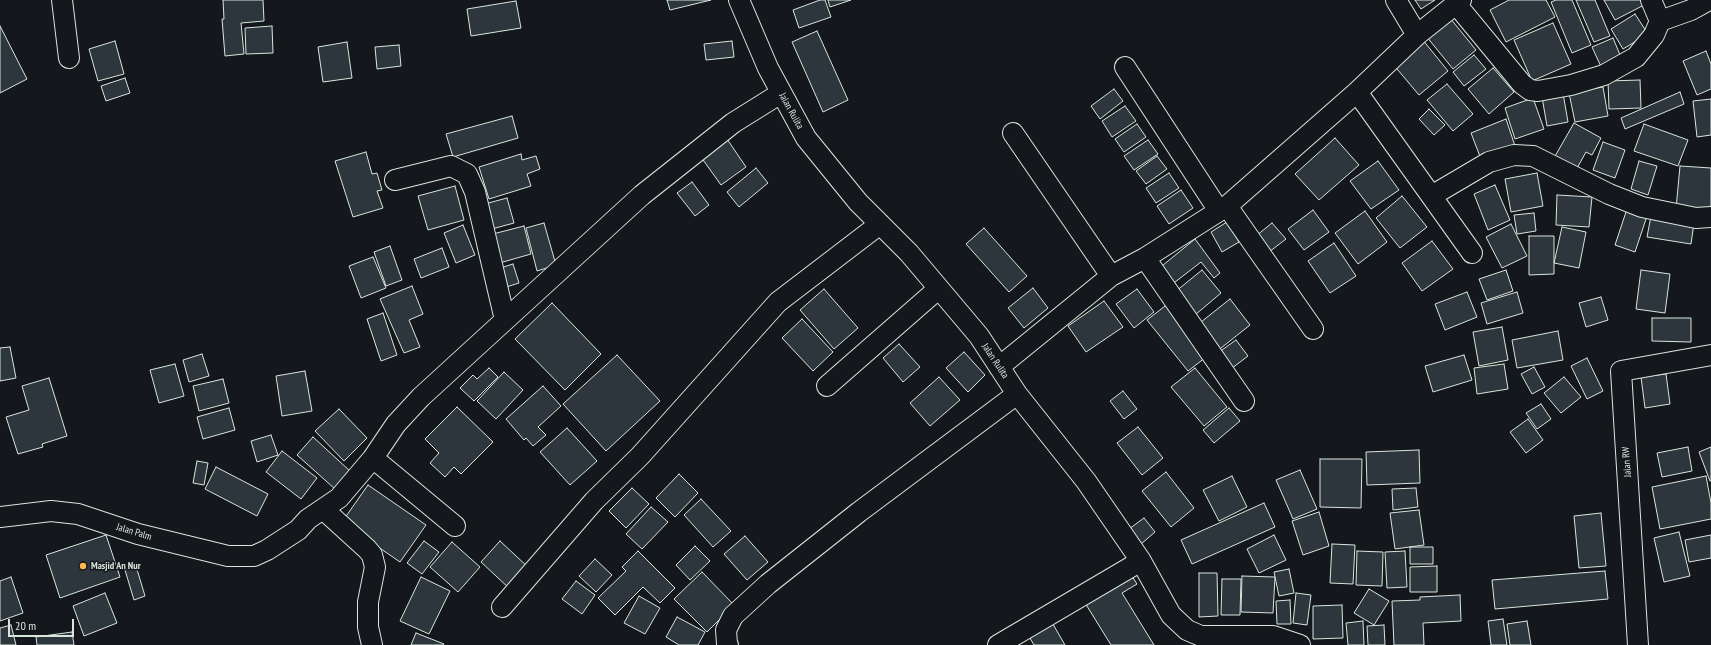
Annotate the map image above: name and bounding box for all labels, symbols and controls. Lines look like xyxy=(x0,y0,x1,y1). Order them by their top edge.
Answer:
street label: Jalan Rulita xyxy=(776,91,806,131)
street label: Jalan Rulita xyxy=(979,341,1011,381)
street label: Jalan RW xyxy=(1620,446,1634,478)
street label: Jalan Palm xyxy=(115,521,153,543)
place label: Masjid An Nur xyxy=(91,560,141,572)
marker: Masjid An Nur xyxy=(78,561,88,571)
scale bar xyxy=(10,611,76,637)
text: 20 m xyxy=(15,618,36,633)

